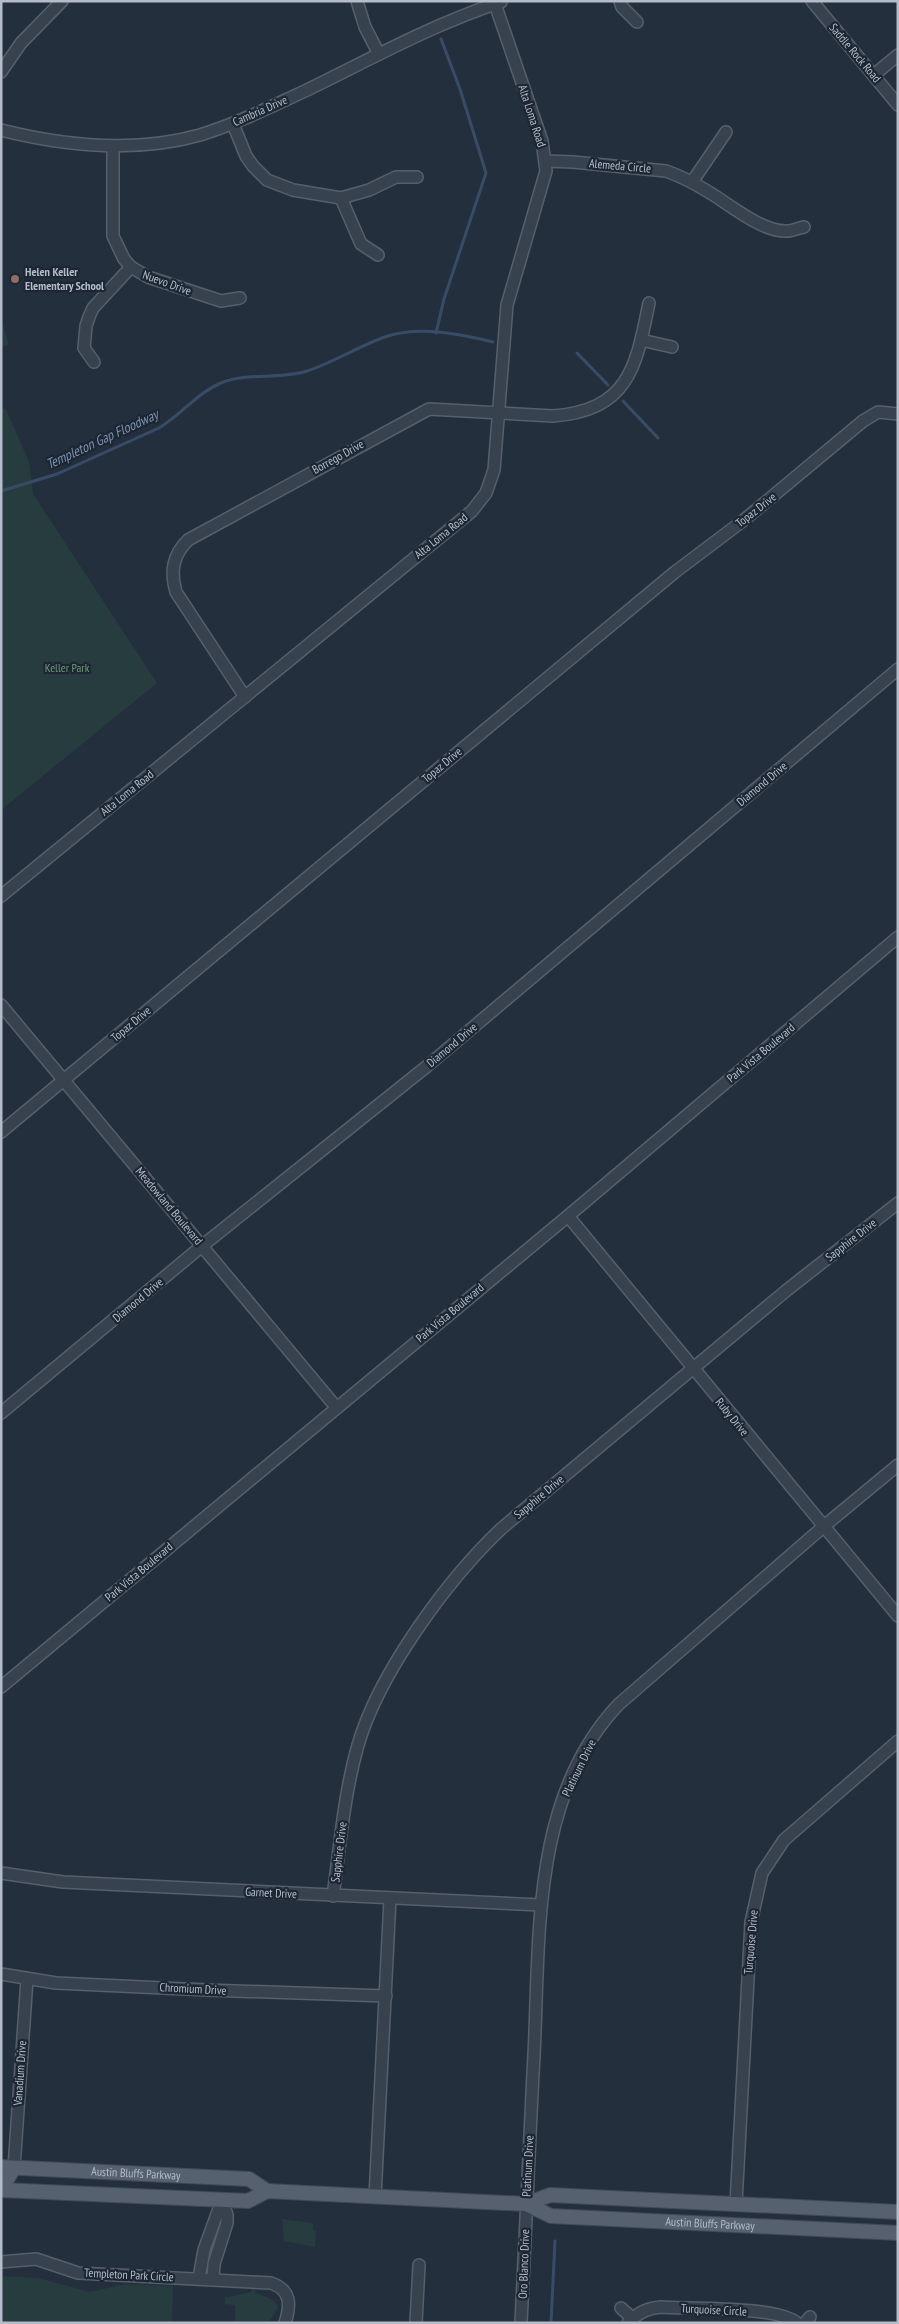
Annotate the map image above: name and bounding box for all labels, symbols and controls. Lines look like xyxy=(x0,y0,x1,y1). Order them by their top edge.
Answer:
street label: Saddle Rock Road xyxy=(826,20,885,85)
street label: Alta Loma Road xyxy=(515,83,550,149)
street label: Cambria Drive xyxy=(230,92,289,129)
street label: Alemeda Circle xyxy=(588,155,652,176)
place label: Helen Keller Elementary School xyxy=(25,264,104,293)
street label: Nuevo Drive xyxy=(141,267,194,298)
marker: Helen Keller Elementary School xyxy=(9,273,21,285)
water label: Templeton Gap Floodway xyxy=(43,404,162,473)
street label: Borrego Drive xyxy=(309,436,366,477)
street label: Topaz Drive xyxy=(732,489,779,530)
street label: Alta Loma Road xyxy=(411,510,470,562)
park label: Keller Park xyxy=(45,660,90,675)
street label: Topaz Drive xyxy=(419,744,465,786)
street label: Diamond Drive xyxy=(733,758,790,809)
street label: Alta Loma Road xyxy=(97,767,156,819)
street label: Topaz Drive xyxy=(108,1003,154,1045)
street label: Diamond Drive xyxy=(423,1019,480,1070)
street label: Park Vista Boulevard xyxy=(724,1020,798,1085)
street label: Meadowland Boulevard xyxy=(132,1164,206,1248)
street label: Sapphire Drive xyxy=(822,1215,879,1264)
street label: Diamond Drive xyxy=(109,1274,166,1325)
street label: Park Vista Boulevard xyxy=(413,1280,487,1345)
street label: Ruby Drive xyxy=(713,1395,752,1439)
street label: Sapphire Drive xyxy=(511,1471,567,1522)
street label: Park Vista Boulevard xyxy=(102,1539,176,1604)
street label: Platinum Drive xyxy=(558,1737,599,1799)
street label: Sapphire Drive xyxy=(327,1821,350,1883)
street label: Garnet Drive xyxy=(245,1884,297,1901)
street label: Turquoise Drive xyxy=(740,1909,761,1975)
street label: Chromium Drive xyxy=(159,1979,227,1998)
street label: Vanadium Drive xyxy=(10,2040,29,2107)
street label: Platinum Drive xyxy=(518,2135,537,2197)
street label: Austin Bluffs Parkway xyxy=(91,2163,181,2183)
street label: Austin Bluffs Parkway xyxy=(665,2214,756,2233)
street label: Oro Blanco Drive xyxy=(515,2229,532,2299)
street label: Templeton Park Circle xyxy=(84,2265,174,2284)
street label: Turquoise Circle xyxy=(681,2300,747,2319)

